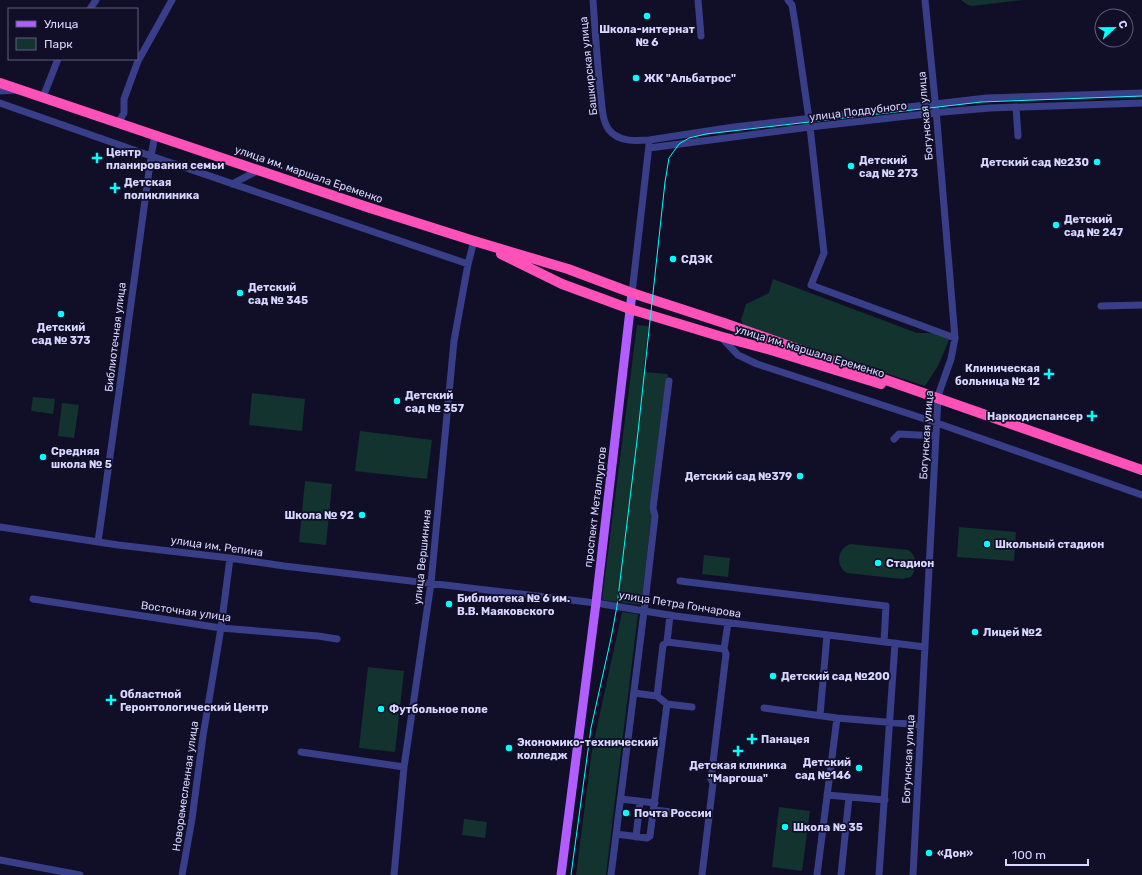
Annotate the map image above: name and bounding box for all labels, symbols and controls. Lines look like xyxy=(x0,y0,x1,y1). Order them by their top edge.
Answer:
legend xyxy=(8,8,138,60)
north arrow xyxy=(1094,8,1134,48)
marker: Школа-интернат № 6 xyxy=(642,11,652,21)
street label: Башкирская улица xyxy=(577,16,600,116)
text: Улица xyxy=(44,17,78,31)
text: С xyxy=(1115,18,1130,31)
place label: Школа-интернат № 6 xyxy=(599,23,695,49)
text: Парк xyxy=(44,37,73,51)
street label: Богунская улица xyxy=(915,71,936,161)
place label: ЖК "Альбатрос" xyxy=(644,72,736,85)
marker: ЖК "Альбатрос" xyxy=(631,73,641,83)
street label: улица Поддубного xyxy=(809,99,908,124)
street label: улица им. маршала Еременко xyxy=(233,143,385,206)
place label: Центр планирования семьи xyxy=(106,146,224,172)
marker: Центр планирования семьи xyxy=(91,152,103,164)
place label: Детский сад № 273 xyxy=(859,154,918,180)
place label: Детский сад №230 xyxy=(980,156,1089,169)
marker: Детский сад №230 xyxy=(1092,157,1102,167)
marker: Детский сад № 273 xyxy=(846,161,856,171)
place label: Детская поликлиника xyxy=(124,176,199,202)
marker: Детская поликлиника xyxy=(109,182,121,194)
place label: Детский сад № 247 xyxy=(1064,213,1124,239)
marker: Детский сад № 247 xyxy=(1051,220,1061,230)
place label: СДЭК xyxy=(681,253,713,266)
marker: СДЭК xyxy=(668,254,678,264)
street label: Библиотечная улица xyxy=(102,281,129,393)
place label: Детский сад № 345 xyxy=(248,281,308,307)
marker: Детский сад № 345 xyxy=(235,288,245,298)
marker: Детский сад № 373 xyxy=(56,309,66,319)
place label: Детский сад № 373 xyxy=(31,321,91,347)
street label: улица им. маршала Еременко xyxy=(734,323,886,380)
place label: Клиническая больница № 12 xyxy=(955,362,1040,388)
marker: Клиническая больница № 12 xyxy=(1043,368,1055,380)
place label: Детский сад № 357 xyxy=(405,389,465,415)
street label: Богунская улица xyxy=(917,390,936,480)
marker: Детский сад № 357 xyxy=(392,396,402,406)
place label: Наркодиспансер xyxy=(987,410,1083,423)
marker: Наркодиспансер xyxy=(1086,410,1098,422)
place label: Средняя школа № 5 xyxy=(51,445,112,471)
street label: проспект Металлургов xyxy=(582,446,609,568)
marker: Средняя школа № 5 xyxy=(38,452,48,462)
place label: Детский сад №379 xyxy=(685,470,792,483)
marker: Детский сад №379 xyxy=(795,471,805,481)
place label: Школа № 92 xyxy=(284,509,354,522)
street label: улица Вершинина xyxy=(411,509,434,605)
marker: Школа № 92 xyxy=(357,510,367,520)
street label: улица им. Репина xyxy=(170,534,264,559)
place label: Школьный стадион xyxy=(995,538,1104,551)
marker: Школьный стадион xyxy=(982,539,992,549)
place label: Стадион xyxy=(886,557,934,570)
marker: Стадион xyxy=(873,558,883,568)
street label: улица Петра Гончарова xyxy=(618,588,742,621)
place label: Библиотека № 6 им. В.В. Маяковского xyxy=(457,592,570,618)
street label: Восточная улица xyxy=(140,599,232,624)
marker: Библиотека № 6 им. В.В. Маяковского xyxy=(444,599,454,609)
place label: Лицей №2 xyxy=(983,626,1042,639)
marker: Лицей №2 xyxy=(970,627,980,637)
place label: Детский сад №200 xyxy=(781,670,890,683)
marker: Детский сад №200 xyxy=(768,671,778,681)
place label: Областной Геронтологический Центр xyxy=(120,688,268,714)
marker: Областной Геронтологический Центр xyxy=(105,694,117,706)
place label: Футбольное поле xyxy=(389,703,488,716)
marker: Футбольное поле xyxy=(376,704,386,714)
street label: Богунская улица xyxy=(900,714,917,804)
street label: Новоремесленная улица xyxy=(170,720,201,852)
marker: Панацея xyxy=(746,733,758,745)
place label: Панацея xyxy=(761,733,810,746)
place label: Экономико-технический колледж xyxy=(517,736,658,762)
marker: Экономико-технический колледж xyxy=(504,743,514,753)
marker: Детская клиника "Маргоша" xyxy=(732,745,744,757)
place label: Детский сад №146 xyxy=(795,756,851,782)
place label: Детская клиника "Маргоша" xyxy=(689,759,787,785)
marker: Детский сад №146 xyxy=(854,763,864,773)
place label: Почта России xyxy=(634,807,712,820)
marker: Почта России xyxy=(621,808,631,818)
place label: Школа № 35 xyxy=(793,821,863,834)
marker: Школа № 35 xyxy=(780,822,790,832)
scale bar xyxy=(1006,841,1088,867)
place label: «Дон» xyxy=(937,847,973,860)
marker: «Дон» xyxy=(924,848,934,858)
text: 100 m xyxy=(1012,848,1046,862)

